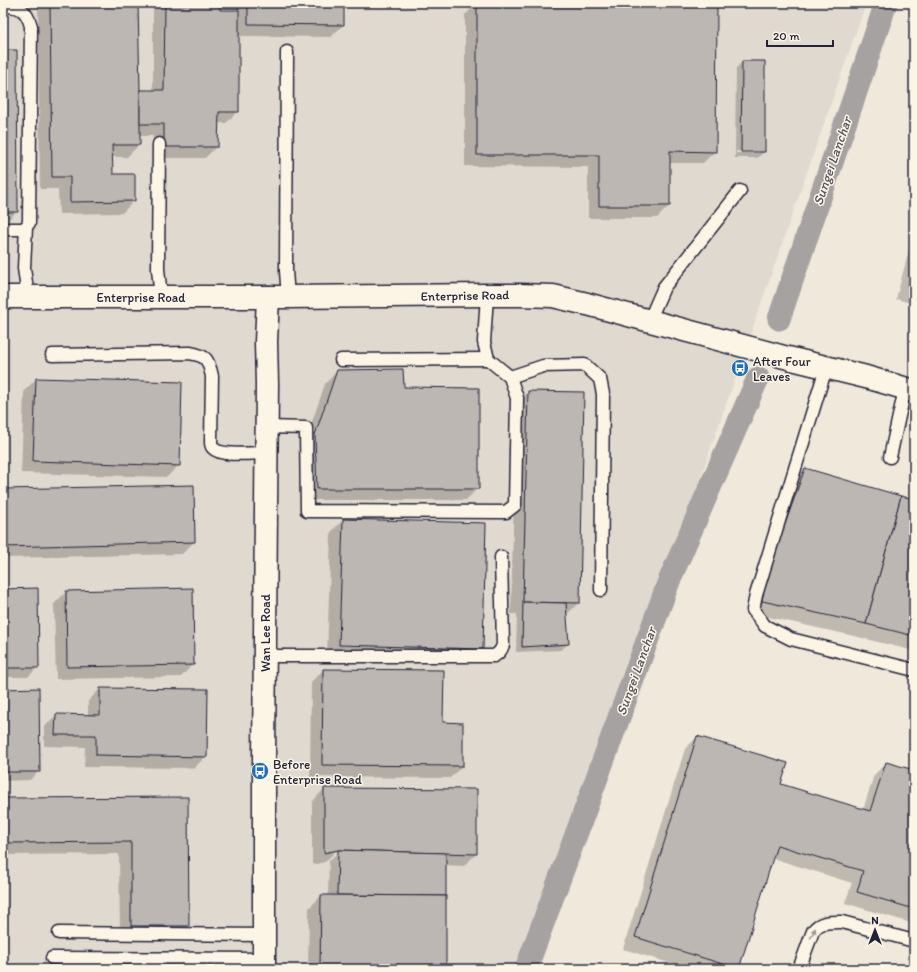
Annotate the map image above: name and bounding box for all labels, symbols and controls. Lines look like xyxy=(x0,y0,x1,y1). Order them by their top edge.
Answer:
scale bar xyxy=(767,22,833,48)
text: 20 m xyxy=(773,29,800,43)
water label: Sungei Lanchar xyxy=(809,113,856,208)
street label: Enterprise Road xyxy=(420,287,510,304)
street label: Enterprise Road xyxy=(97,290,185,305)
place label: After Four Leaves xyxy=(753,354,811,384)
bus stop icon: After Four Leaves xyxy=(730,358,750,378)
street label: Wan Lee Road xyxy=(258,594,273,672)
water label: Sungei Lanchar xyxy=(613,623,661,718)
place label: Before Enterprise Road xyxy=(273,757,362,787)
bus stop icon: Before Enterprise Road xyxy=(250,761,270,781)
north arrow xyxy=(855,910,895,950)
text: N xyxy=(871,914,879,927)
one-way arrow xyxy=(810,927,816,938)

